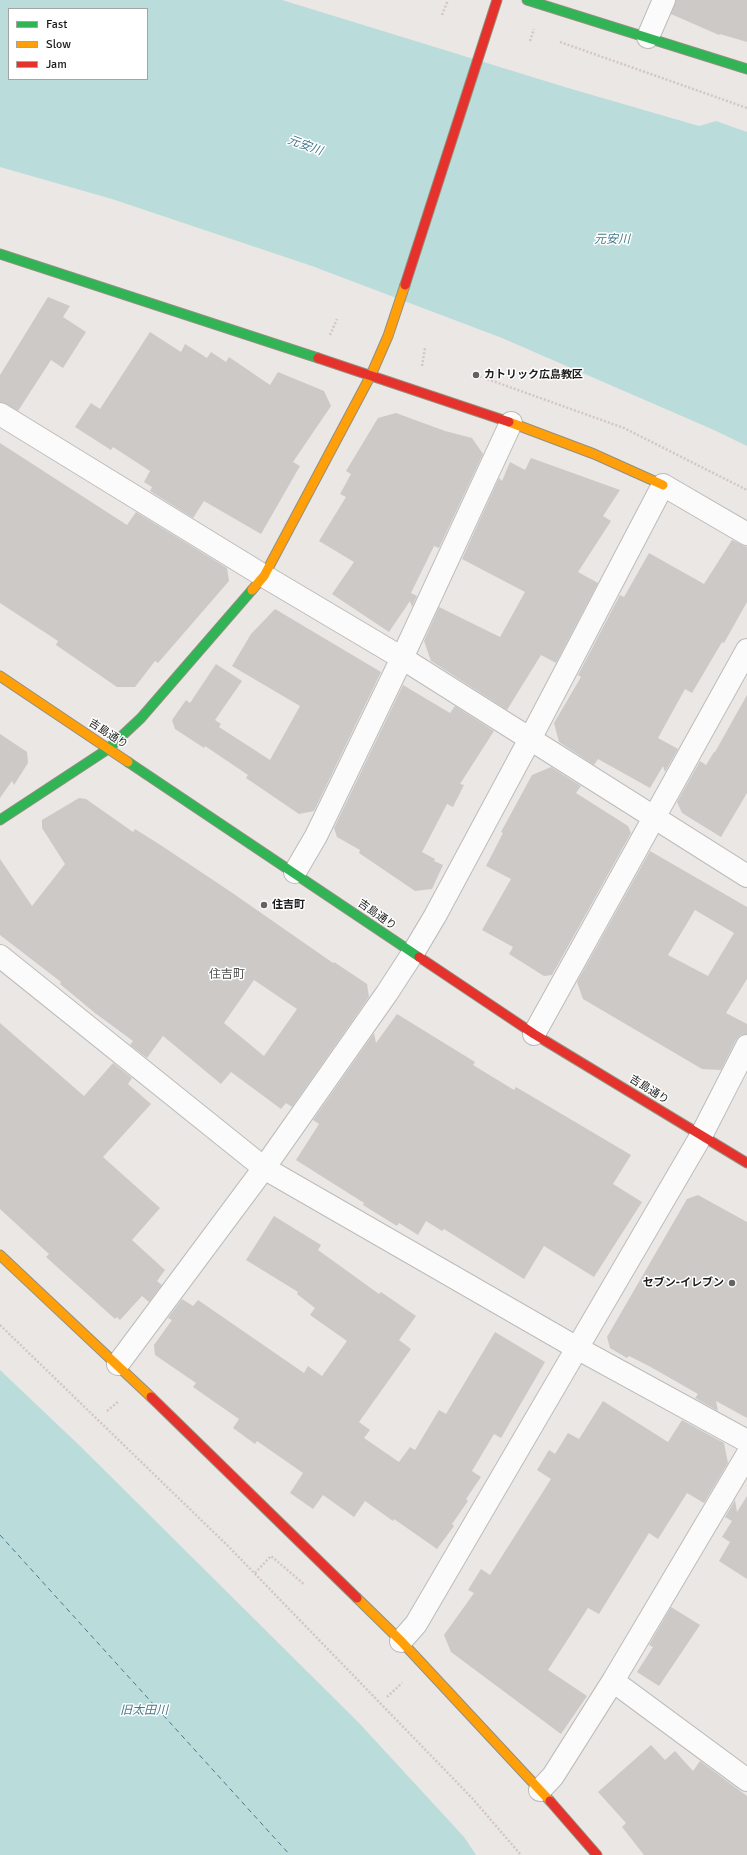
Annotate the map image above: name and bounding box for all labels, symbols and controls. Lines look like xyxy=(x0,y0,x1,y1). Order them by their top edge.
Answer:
legend xyxy=(8,8,148,80)
text: Fast xyxy=(46,17,67,32)
text: Slow xyxy=(46,37,71,52)
text: Jam xyxy=(46,57,67,72)
water label: 元安川 xyxy=(286,133,324,159)
water label: 元安川 xyxy=(594,233,630,247)
place label: カトリック広島教区 xyxy=(484,368,583,382)
marker: カトリック広島教区 xyxy=(471,370,481,380)
street label: 吉島通り xyxy=(86,716,130,752)
street label: 吉島通り xyxy=(355,897,399,933)
place label: 住吉町 xyxy=(272,898,305,912)
marker: 住吉町 xyxy=(259,900,269,910)
district label: 住吉町 xyxy=(209,968,245,982)
street label: 吉島通り xyxy=(627,1073,671,1107)
place label: セブン-イレブン xyxy=(643,1276,724,1290)
marker: セブン-イレブン xyxy=(727,1278,737,1288)
water label: 旧太田川 xyxy=(120,1704,168,1718)

